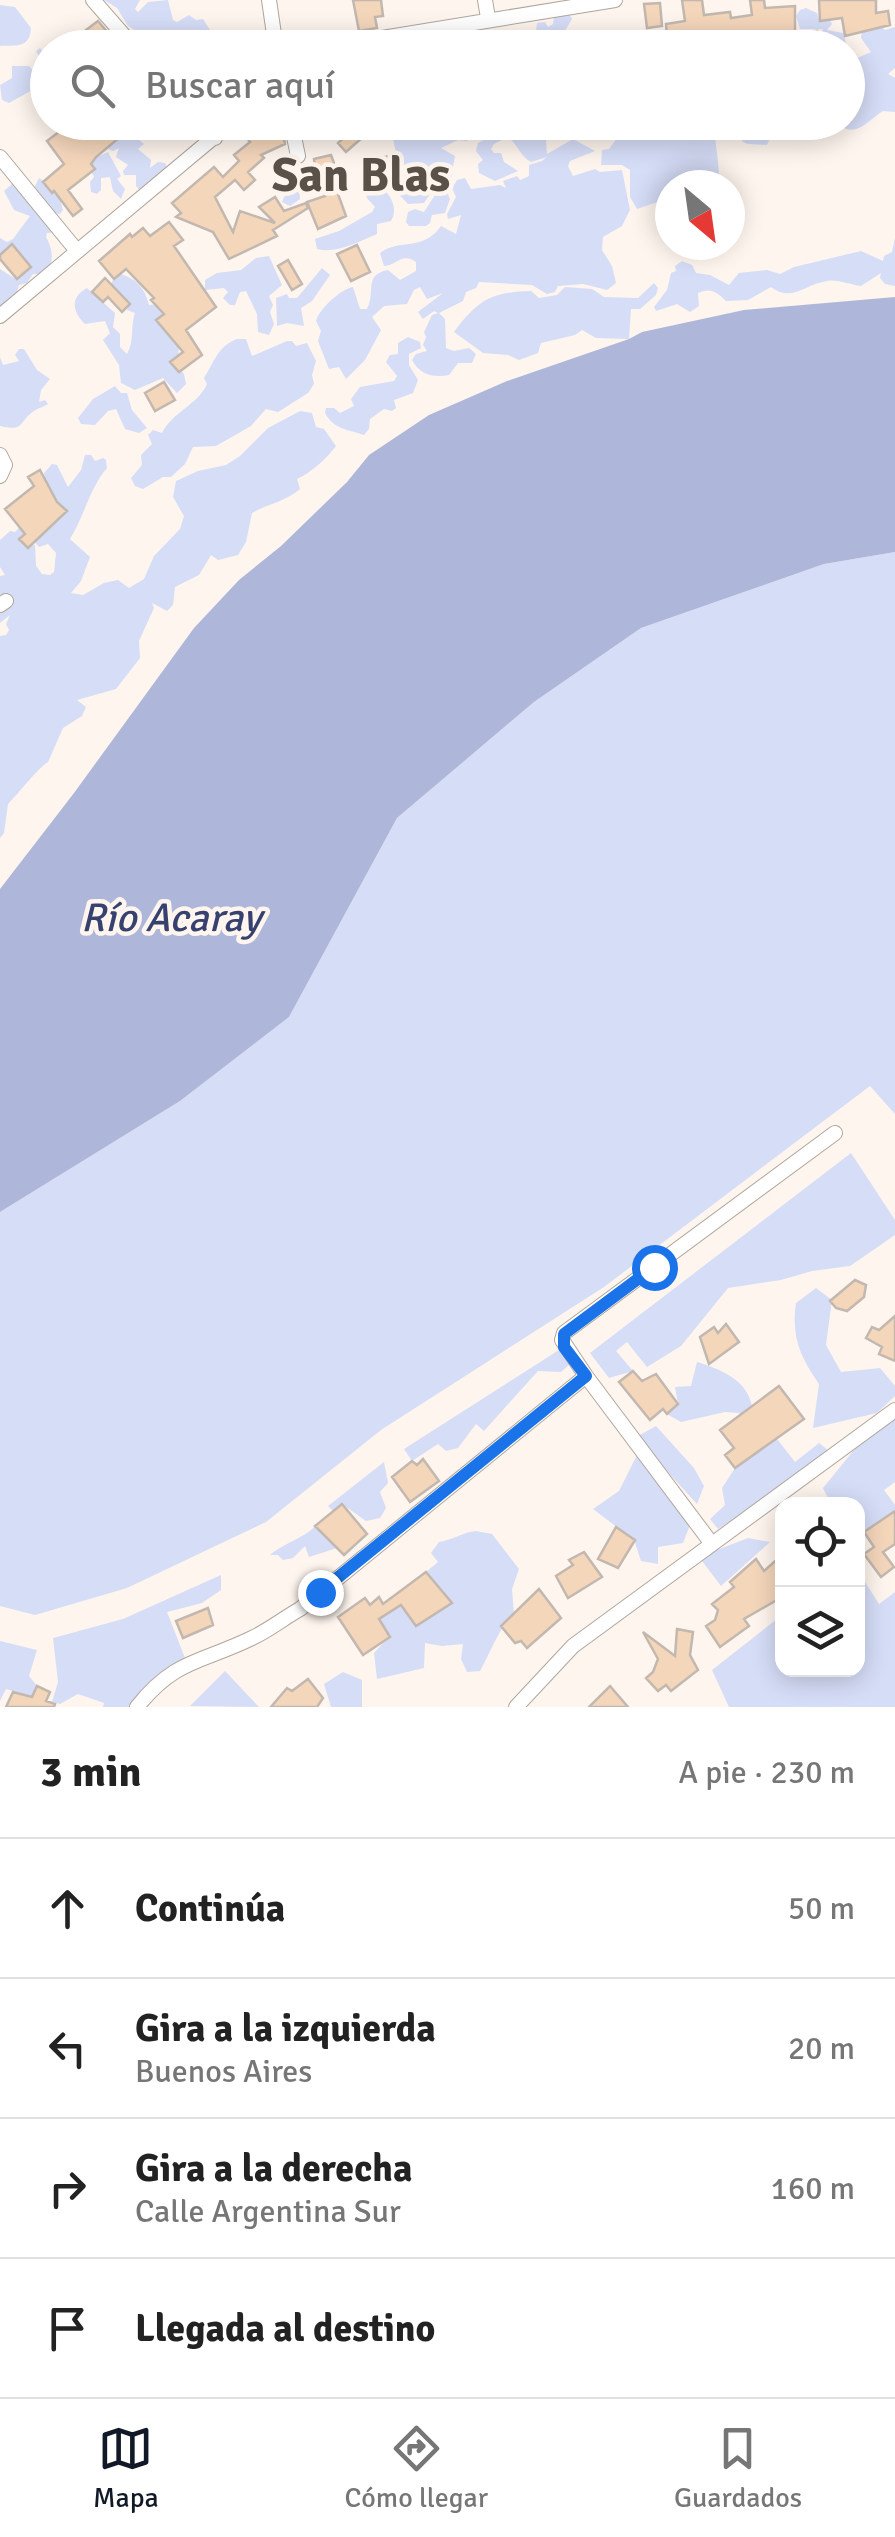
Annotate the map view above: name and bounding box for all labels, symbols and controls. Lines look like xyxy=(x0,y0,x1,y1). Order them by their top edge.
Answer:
search box xyxy=(30,30,865,140)
icon: search xyxy=(65,58,120,113)
text: Buscar aquí xyxy=(145,62,335,109)
district label: San Blas xyxy=(272,146,450,205)
north arrow xyxy=(655,170,745,260)
water label: Río Acaray xyxy=(81,893,267,943)
route start xyxy=(632,1245,678,1291)
map controls xyxy=(775,1497,865,1677)
button: locate xyxy=(775,1497,865,1587)
route end xyxy=(298,1570,344,1616)
button: layers xyxy=(775,1587,865,1677)
text: 3 min xyxy=(40,1747,141,1798)
text: A pie · 230 m xyxy=(679,1753,855,1792)
icon: ahead xyxy=(40,1881,95,1936)
text: Continúa xyxy=(135,1885,285,1932)
text: 50 m xyxy=(788,1889,855,1928)
text: Gira a la izquierda xyxy=(135,2005,436,2052)
icon: left xyxy=(40,2021,95,2076)
text: 20 m xyxy=(788,2029,855,2068)
text: Buenos Aires xyxy=(135,2052,312,2091)
text: Gira a la derecha xyxy=(135,2145,412,2192)
icon: right xyxy=(40,2161,95,2216)
text: 160 m xyxy=(771,2169,855,2208)
text: Calle Argentina Sur xyxy=(135,2192,401,2231)
icon: arrive xyxy=(40,2301,95,2356)
text: Llegada al destino xyxy=(135,2305,435,2352)
tab: Mapa xyxy=(93,2421,159,2515)
tab: Cómo llegar xyxy=(345,2421,488,2515)
tab: Guardados xyxy=(674,2421,802,2515)

